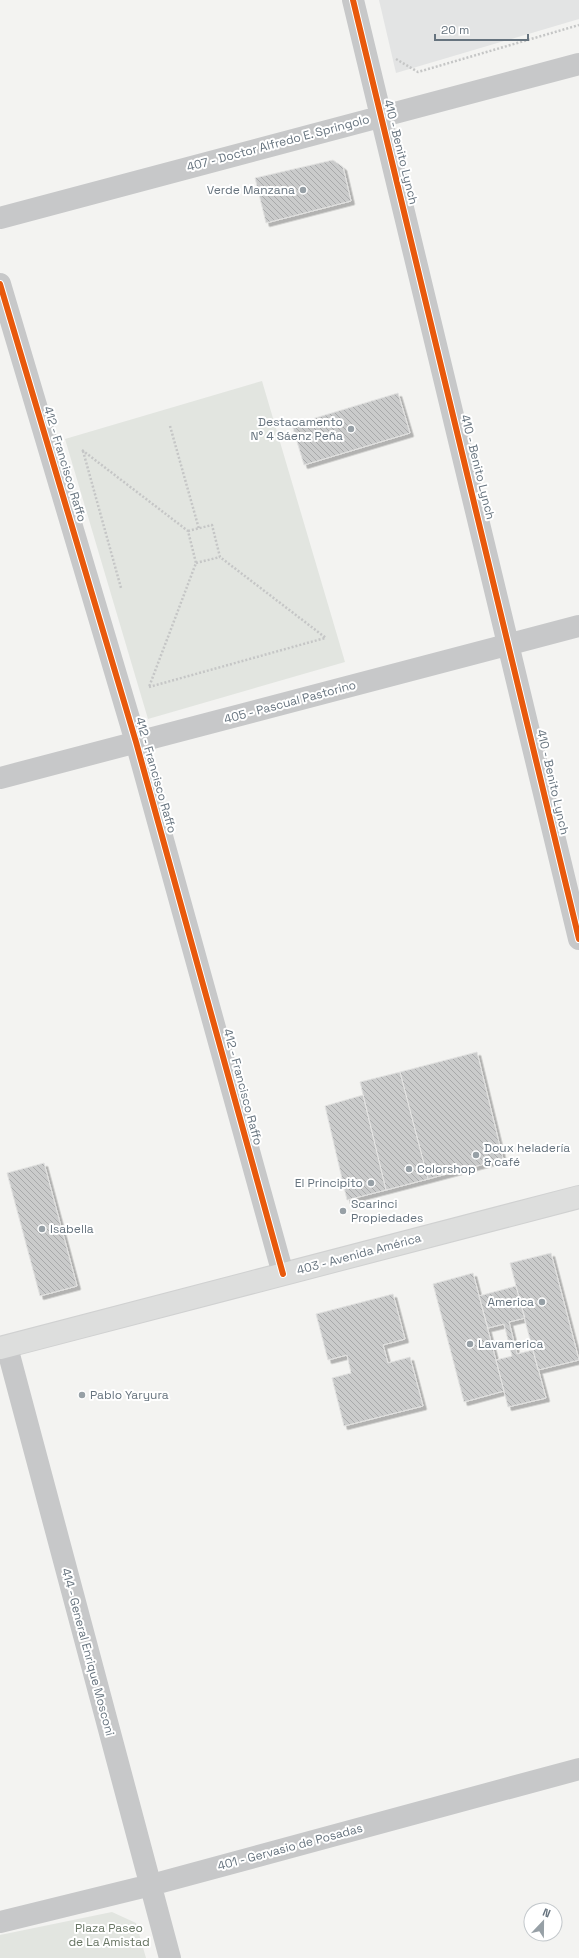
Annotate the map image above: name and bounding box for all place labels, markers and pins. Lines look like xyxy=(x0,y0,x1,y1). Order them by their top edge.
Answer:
place label: Verde Manzana xyxy=(207,182,295,198)
marker: Verde Manzana xyxy=(298,185,308,195)
place label: Destacamento N° 4 Sáenz Peña xyxy=(251,414,343,444)
marker: Destacamento N° 4 Sáenz Peña xyxy=(346,424,356,434)
place label: Doux heladería & café xyxy=(484,1140,570,1170)
marker: Doux heladería & café xyxy=(471,1150,481,1160)
place label: Colorshop xyxy=(417,1161,476,1177)
marker: Colorshop xyxy=(404,1164,414,1174)
place label: El Principito xyxy=(295,1175,363,1191)
marker: El Principito xyxy=(366,1178,376,1188)
place label: Scarinci Propiedades xyxy=(351,1196,423,1226)
marker: Scarinci Propiedades xyxy=(338,1206,348,1216)
place label: Isabella xyxy=(50,1221,94,1237)
marker: Isabella xyxy=(37,1224,47,1234)
place label: America xyxy=(487,1294,534,1310)
marker: America xyxy=(537,1297,547,1307)
place label: Lavamerica xyxy=(478,1336,543,1352)
marker: Lavamerica xyxy=(465,1339,475,1349)
place label: Pablo Yaryura xyxy=(90,1387,169,1403)
marker: Pablo Yaryura xyxy=(77,1390,87,1400)

